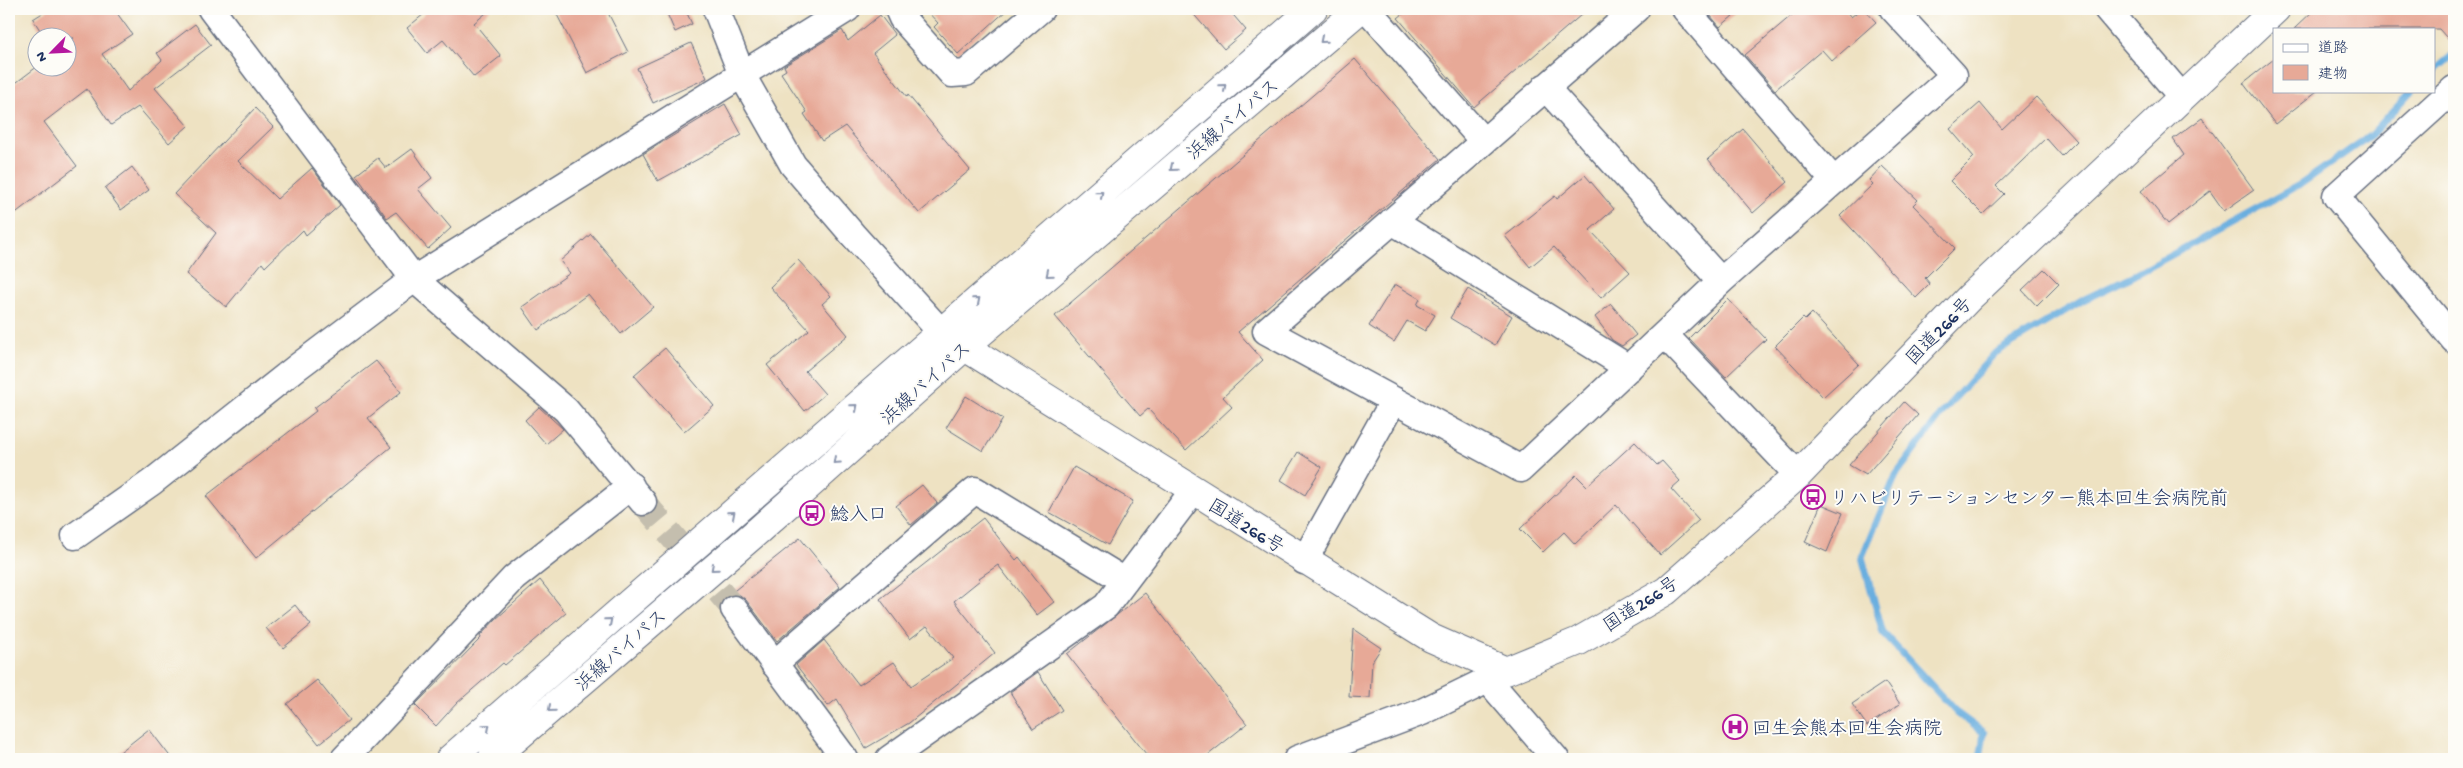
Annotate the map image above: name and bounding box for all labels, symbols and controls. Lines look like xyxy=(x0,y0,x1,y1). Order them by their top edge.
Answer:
north arrow xyxy=(28,28,78,78)
legend xyxy=(2273,28,2436,92)
one-way arrow xyxy=(1320,35,1329,44)
text: 道路 xyxy=(2318,40,2348,58)
text: N xyxy=(33,49,52,64)
text: 建物 xyxy=(2318,66,2348,84)
street label: 浜線バイパス xyxy=(1183,75,1285,166)
one-way arrow xyxy=(1217,84,1226,93)
one-way arrow xyxy=(1170,163,1179,171)
one-way arrow xyxy=(1094,191,1103,199)
one-way arrow xyxy=(1046,268,1055,277)
street label: 国道266号 xyxy=(1902,293,1979,371)
one-way arrow xyxy=(972,297,981,306)
street label: 浜線バイパス xyxy=(877,337,977,431)
one-way arrow xyxy=(849,404,858,413)
one-way arrow xyxy=(833,455,842,464)
bus stop icon: リハビリテーションセンター熊本回生会病院前 xyxy=(1800,484,1826,510)
place label: リハビリテーションセンター熊本回生会病院前 xyxy=(1830,488,2228,512)
street label: 国道266号 xyxy=(1203,495,1288,560)
bus stop icon: 鯰入口 xyxy=(799,500,825,526)
place label: 鯰入口 xyxy=(830,505,887,528)
one-way arrow xyxy=(726,511,735,520)
one-way arrow xyxy=(711,563,720,572)
street label: 国道266号 xyxy=(1599,572,1684,639)
street label: 浜線バイパス xyxy=(571,605,673,698)
one-way arrow xyxy=(604,617,613,626)
one-way arrow xyxy=(548,703,557,712)
hospital icon: 回生会熊本回生会病院 xyxy=(1722,714,1748,740)
place label: 回生会熊本回生会病院 xyxy=(1752,718,1942,742)
one-way arrow xyxy=(481,724,490,733)

